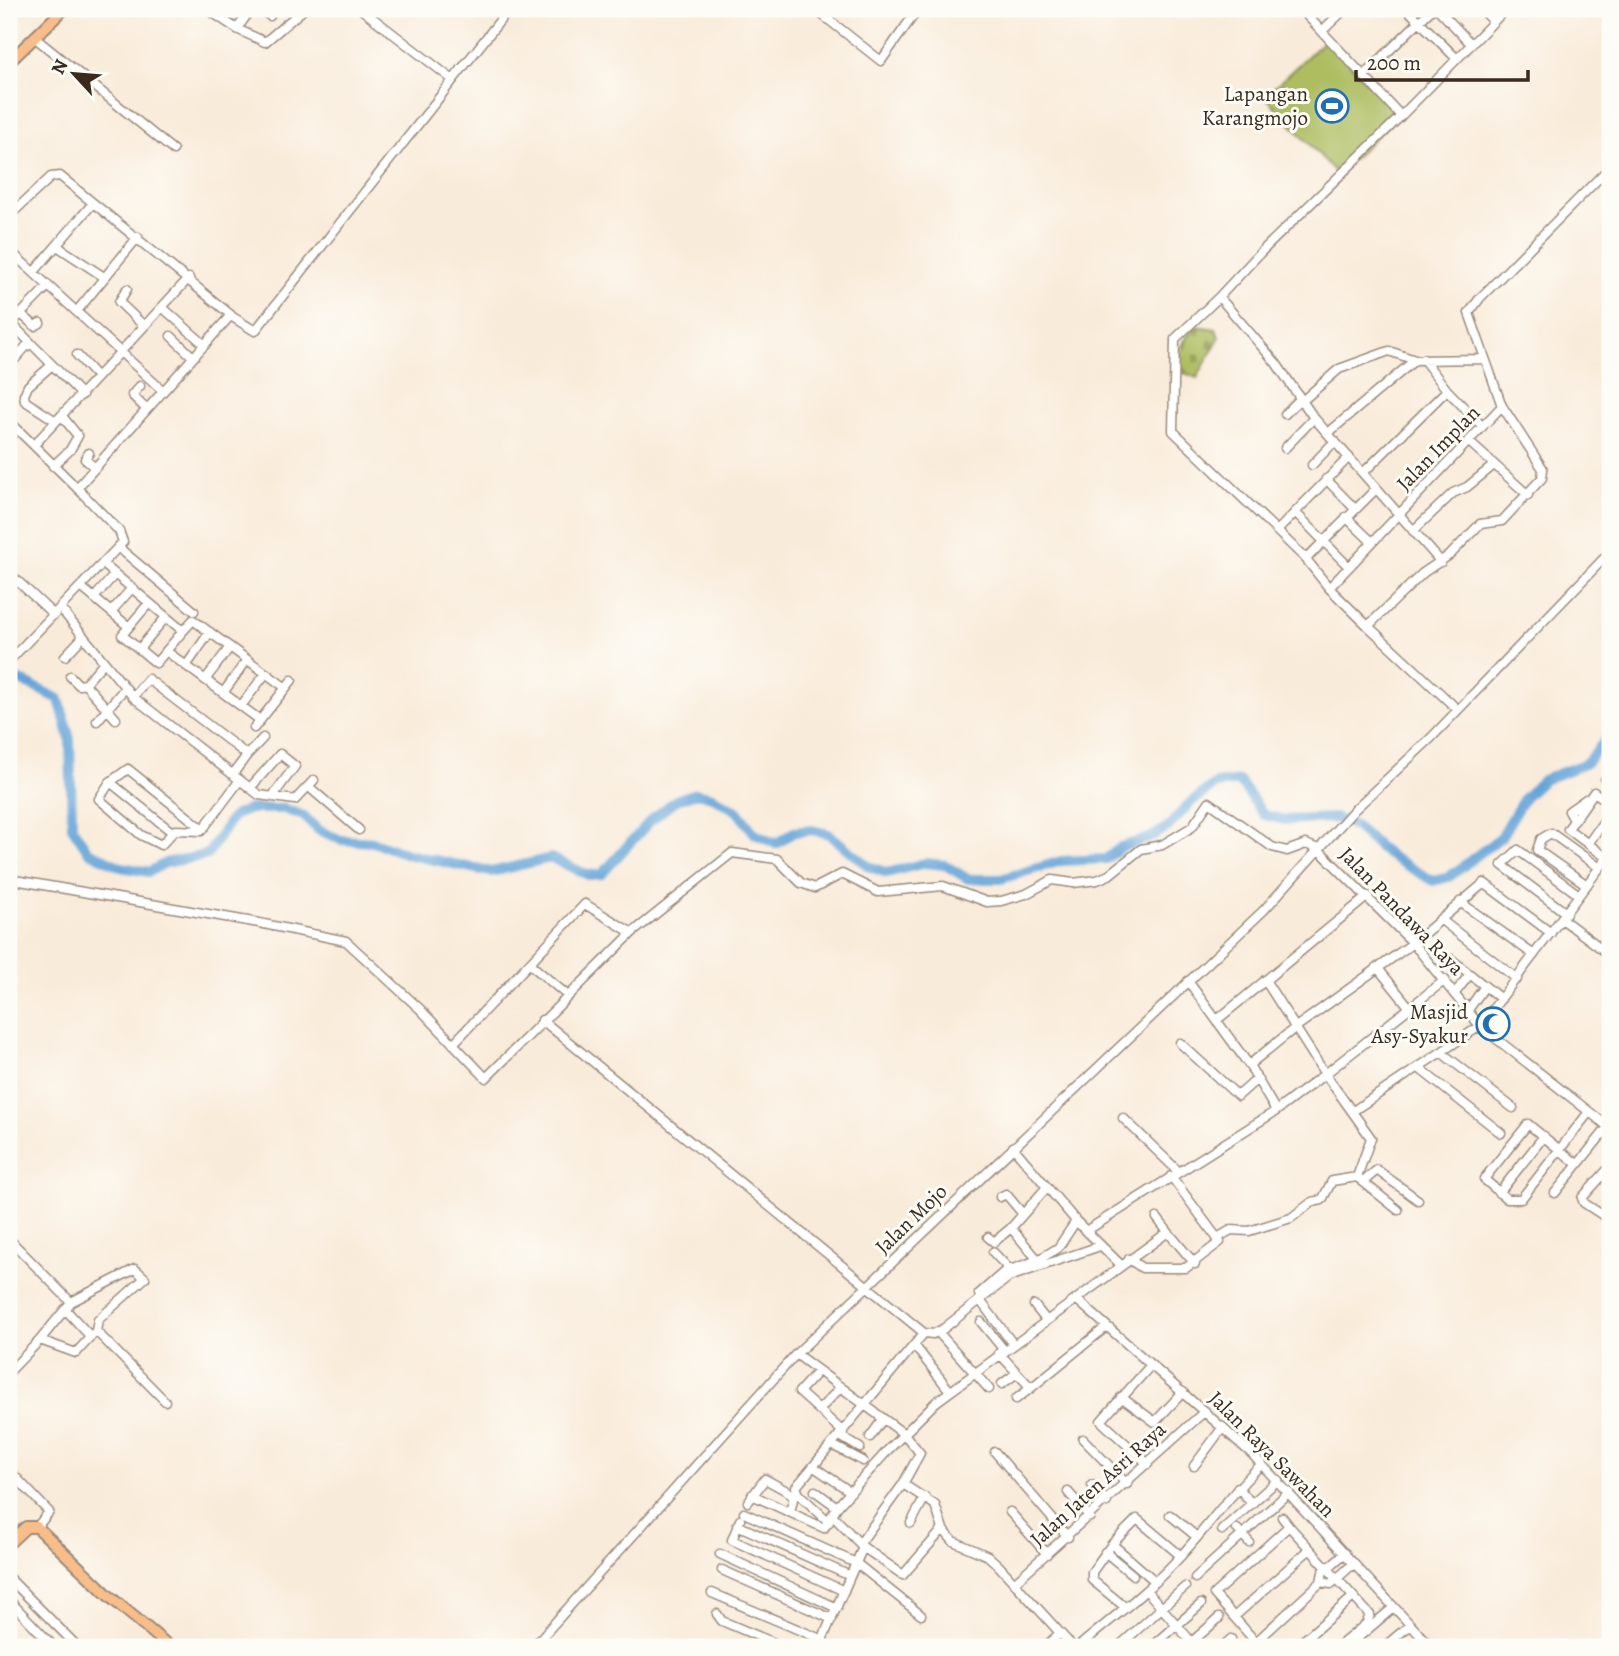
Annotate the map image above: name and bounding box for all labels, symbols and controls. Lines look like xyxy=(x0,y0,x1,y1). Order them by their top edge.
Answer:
north arrow xyxy=(38,38,108,108)
scale bar xyxy=(1356,38,1528,82)
text: 200 m xyxy=(1367,49,1421,77)
text: N xyxy=(45,55,74,79)
place label: Lapangan Karangmojo xyxy=(1202,80,1308,132)
sports icon: Lapangan Karangmojo xyxy=(1313,87,1351,125)
street label: Jalan Implan xyxy=(1390,399,1486,497)
street label: Jalan Pandawa Raya xyxy=(1333,841,1471,982)
place label: Masjid Asy-Syakur xyxy=(1370,998,1469,1050)
mosque icon: Masjid Asy-Syakur xyxy=(1474,1005,1512,1043)
street label: Jalan Mojo xyxy=(869,1178,953,1260)
street label: Jalan Raya Sawahan xyxy=(1203,1385,1341,1523)
street label: Jalan Jaten Asri Raya xyxy=(1024,1415,1172,1553)

